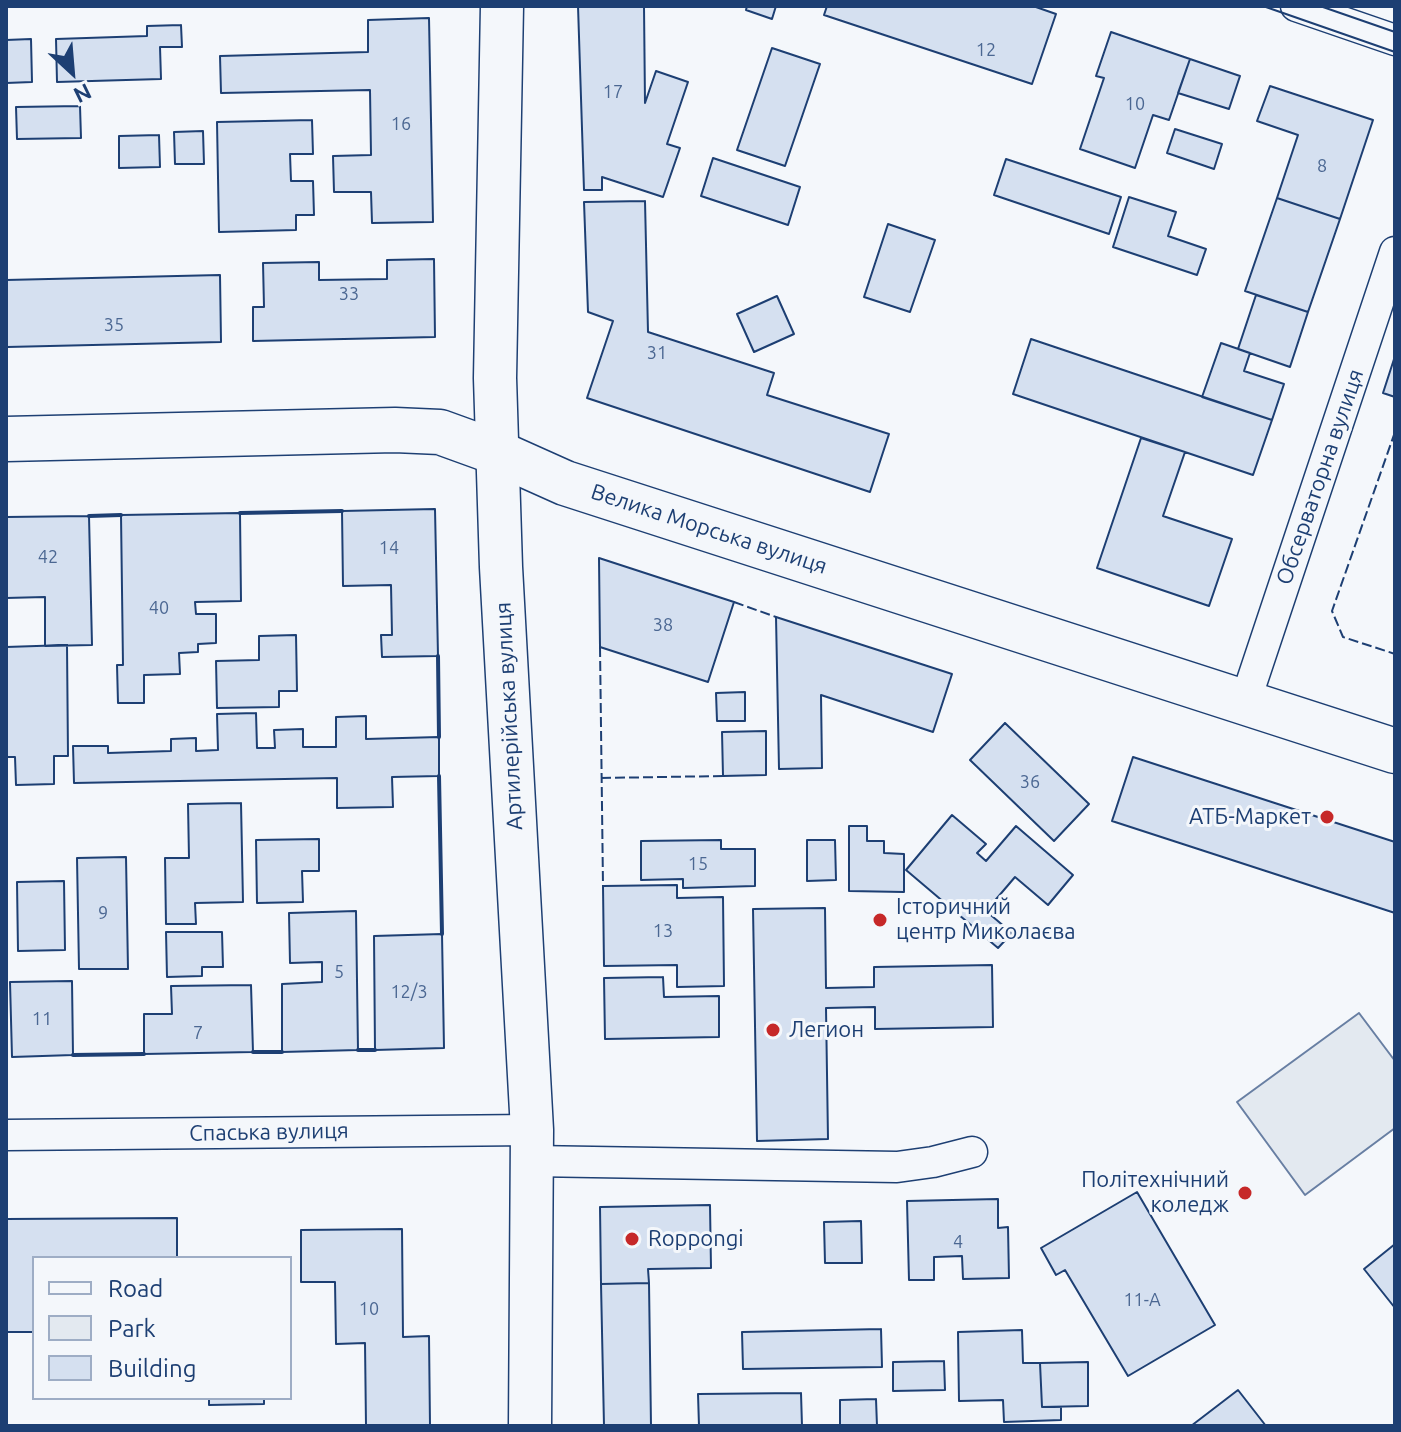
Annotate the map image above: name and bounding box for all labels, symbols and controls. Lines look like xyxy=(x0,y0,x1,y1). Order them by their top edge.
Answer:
north arrow xyxy=(32,32,112,112)
house number: 12 xyxy=(976,39,996,61)
text: N xyxy=(70,79,96,109)
house number: 17 xyxy=(603,81,623,103)
house number: 10 xyxy=(1125,93,1145,115)
house number: 16 xyxy=(391,113,411,135)
house number: 8 xyxy=(1317,155,1327,177)
house number: 33 xyxy=(339,283,359,305)
house number: 35 xyxy=(104,314,124,336)
house number: 31 xyxy=(647,342,667,364)
street label: Обсерваторна вулиця xyxy=(1271,366,1369,588)
street label: Велика Морська вулиця xyxy=(588,478,830,580)
house number: 14 xyxy=(379,537,399,559)
house number: 42 xyxy=(38,546,58,568)
house number: 40 xyxy=(149,597,169,619)
street label: Артилерійська вулиця xyxy=(490,601,528,831)
house number: 38 xyxy=(653,614,673,636)
house number: 36 xyxy=(1020,771,1040,793)
place label: АТБ-Маркет xyxy=(1189,804,1311,830)
marker: АТБ-Маркет xyxy=(1318,808,1336,826)
house number: 15 xyxy=(688,853,708,875)
place label: Історичний центр Миколаєва xyxy=(896,894,1076,946)
house number: 9 xyxy=(98,902,108,924)
marker: Історичний центр Миколаєва xyxy=(871,911,889,929)
house number: 13 xyxy=(653,920,673,942)
house number: 5 xyxy=(334,961,344,983)
house number: 12/3 xyxy=(390,981,428,1003)
house number: 11 xyxy=(32,1008,52,1030)
place label: Легион xyxy=(789,1017,864,1043)
marker: Легион xyxy=(764,1021,782,1039)
house number: 7 xyxy=(193,1022,203,1044)
street label: Спаська вулиця xyxy=(189,1117,349,1147)
place label: Політехнічний коледж xyxy=(1081,1167,1229,1218)
marker: Політехнічний коледж xyxy=(1236,1184,1254,1202)
place label: Roppongi xyxy=(648,1226,744,1252)
marker: Roppongi xyxy=(623,1230,641,1248)
house number: 4 xyxy=(953,1231,963,1253)
legend xyxy=(32,1256,292,1400)
text: Road xyxy=(108,1275,163,1302)
house number: 11-А xyxy=(1123,1289,1161,1311)
house number: 10 xyxy=(359,1298,379,1320)
text: Park xyxy=(108,1315,156,1342)
text: Building xyxy=(108,1355,196,1382)

